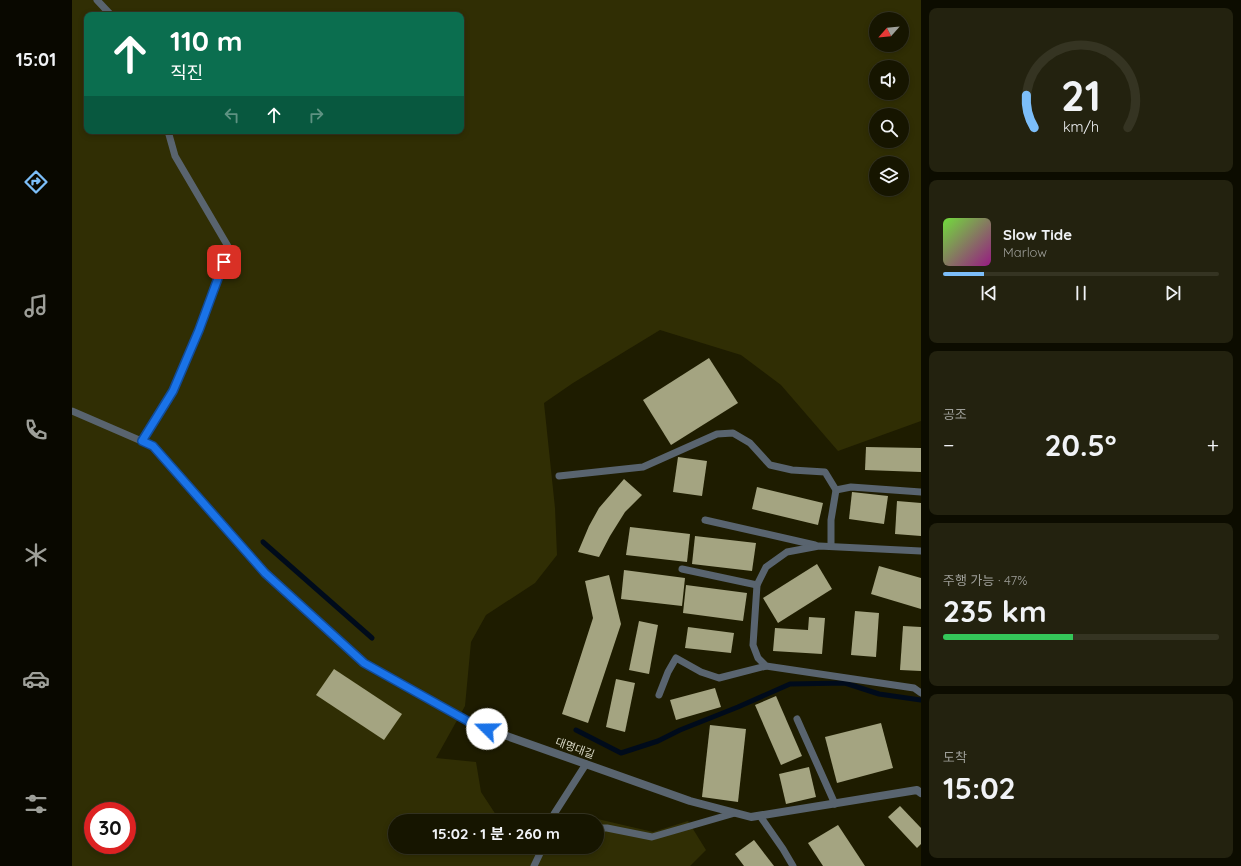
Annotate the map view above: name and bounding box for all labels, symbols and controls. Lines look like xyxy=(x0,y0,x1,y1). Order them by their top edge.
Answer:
north arrow xyxy=(869,12,909,52)
map controls xyxy=(869,12,909,196)
text: 110 m xyxy=(170,23,243,58)
icon: ahead xyxy=(104,28,156,80)
text: 15:01 xyxy=(16,48,56,71)
button: sound xyxy=(869,60,909,100)
text: 직진 xyxy=(170,61,203,84)
text: 21 xyxy=(1061,69,1101,121)
icon: left xyxy=(221,104,243,126)
icon: ahead xyxy=(263,104,285,126)
icon: right xyxy=(305,104,327,126)
button: search xyxy=(869,108,909,148)
text: km/h xyxy=(1063,117,1099,135)
button: layers xyxy=(869,156,909,196)
icon: directions xyxy=(22,168,50,196)
text: Slow Tide xyxy=(1003,225,1072,244)
text: Marlow xyxy=(1003,244,1047,260)
pin xyxy=(207,245,241,279)
icon: arrive xyxy=(213,251,235,273)
icon: previous xyxy=(978,282,1000,304)
icon: pause xyxy=(1070,282,1092,304)
icon: next xyxy=(1162,282,1184,304)
icon: music xyxy=(22,292,50,320)
text: 공조 xyxy=(943,406,967,422)
icon: phone xyxy=(22,416,50,444)
text: 20.5° xyxy=(1045,426,1117,464)
text: − xyxy=(943,431,954,459)
text: + xyxy=(1207,431,1219,459)
icon: climate xyxy=(22,541,50,569)
text: 주행 가능 · 47% xyxy=(943,572,1027,588)
text: 235 km xyxy=(943,592,1047,630)
icon: car xyxy=(22,665,50,693)
position arrow xyxy=(466,708,508,750)
street label: 대명대길 xyxy=(554,734,596,762)
text: 도착 xyxy=(943,749,967,765)
text: 15:02 xyxy=(943,769,1016,807)
icon: filters xyxy=(22,790,50,818)
speed limit sign: 30 xyxy=(84,802,136,854)
text: 15:02 · 1 분 · 260 m xyxy=(432,824,560,843)

